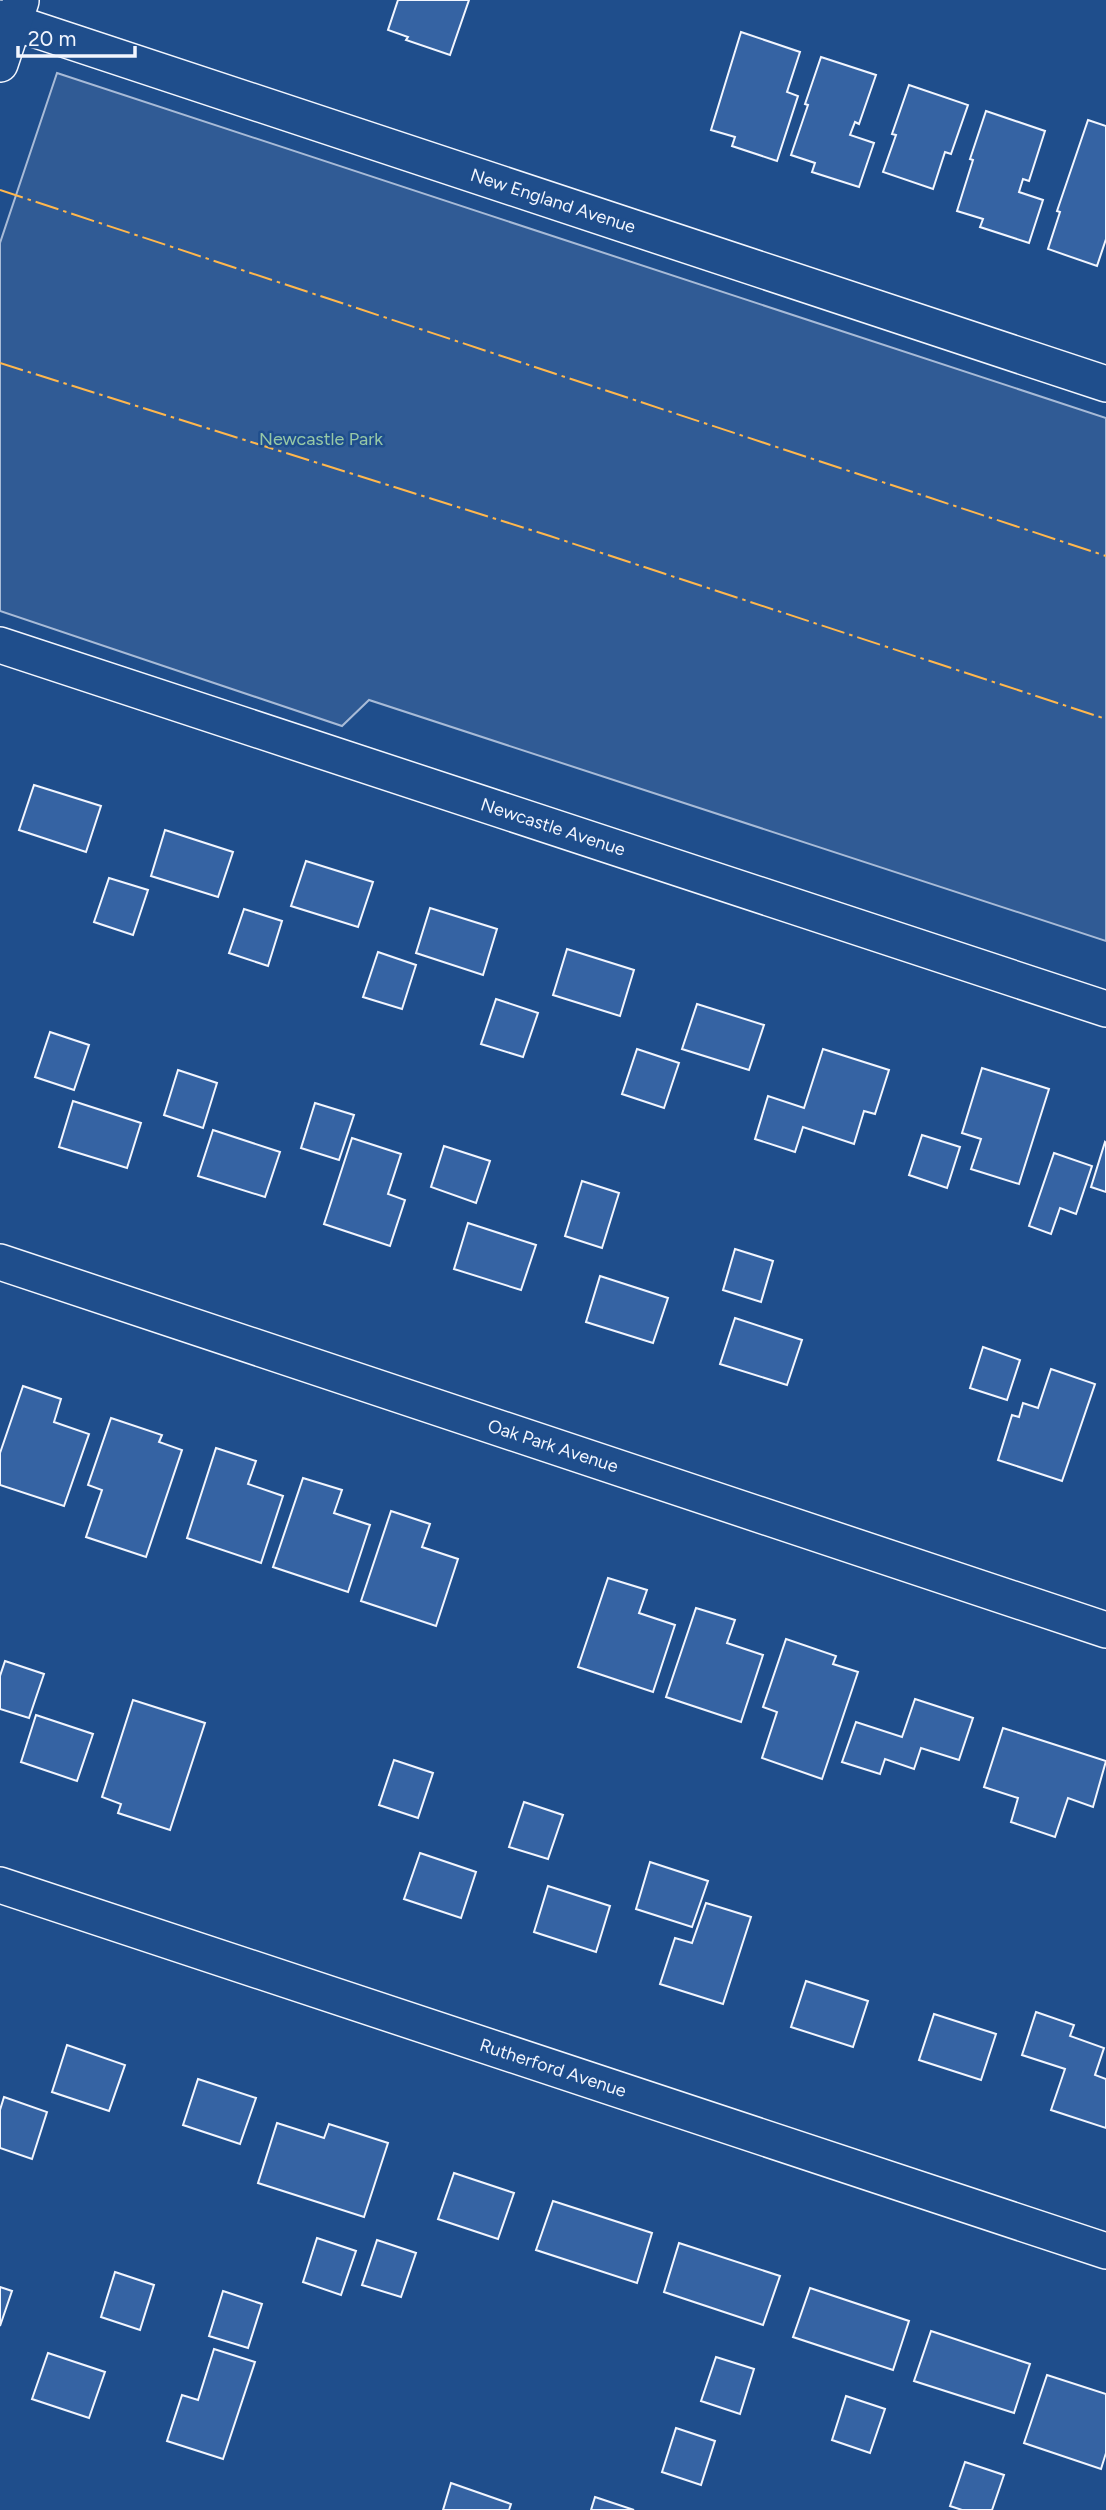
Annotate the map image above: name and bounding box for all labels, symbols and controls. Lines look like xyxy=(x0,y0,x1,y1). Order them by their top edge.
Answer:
scale bar xyxy=(18,14,135,58)
text: 20 m xyxy=(28,26,76,51)
street label: New England Avenue xyxy=(468,164,639,238)
park label: Newcastle Park xyxy=(259,428,383,450)
street label: Newcastle Avenue xyxy=(478,793,628,861)
street label: Oak Park Avenue xyxy=(485,1415,621,1478)
street label: Rutherford Avenue xyxy=(477,2034,629,2102)

